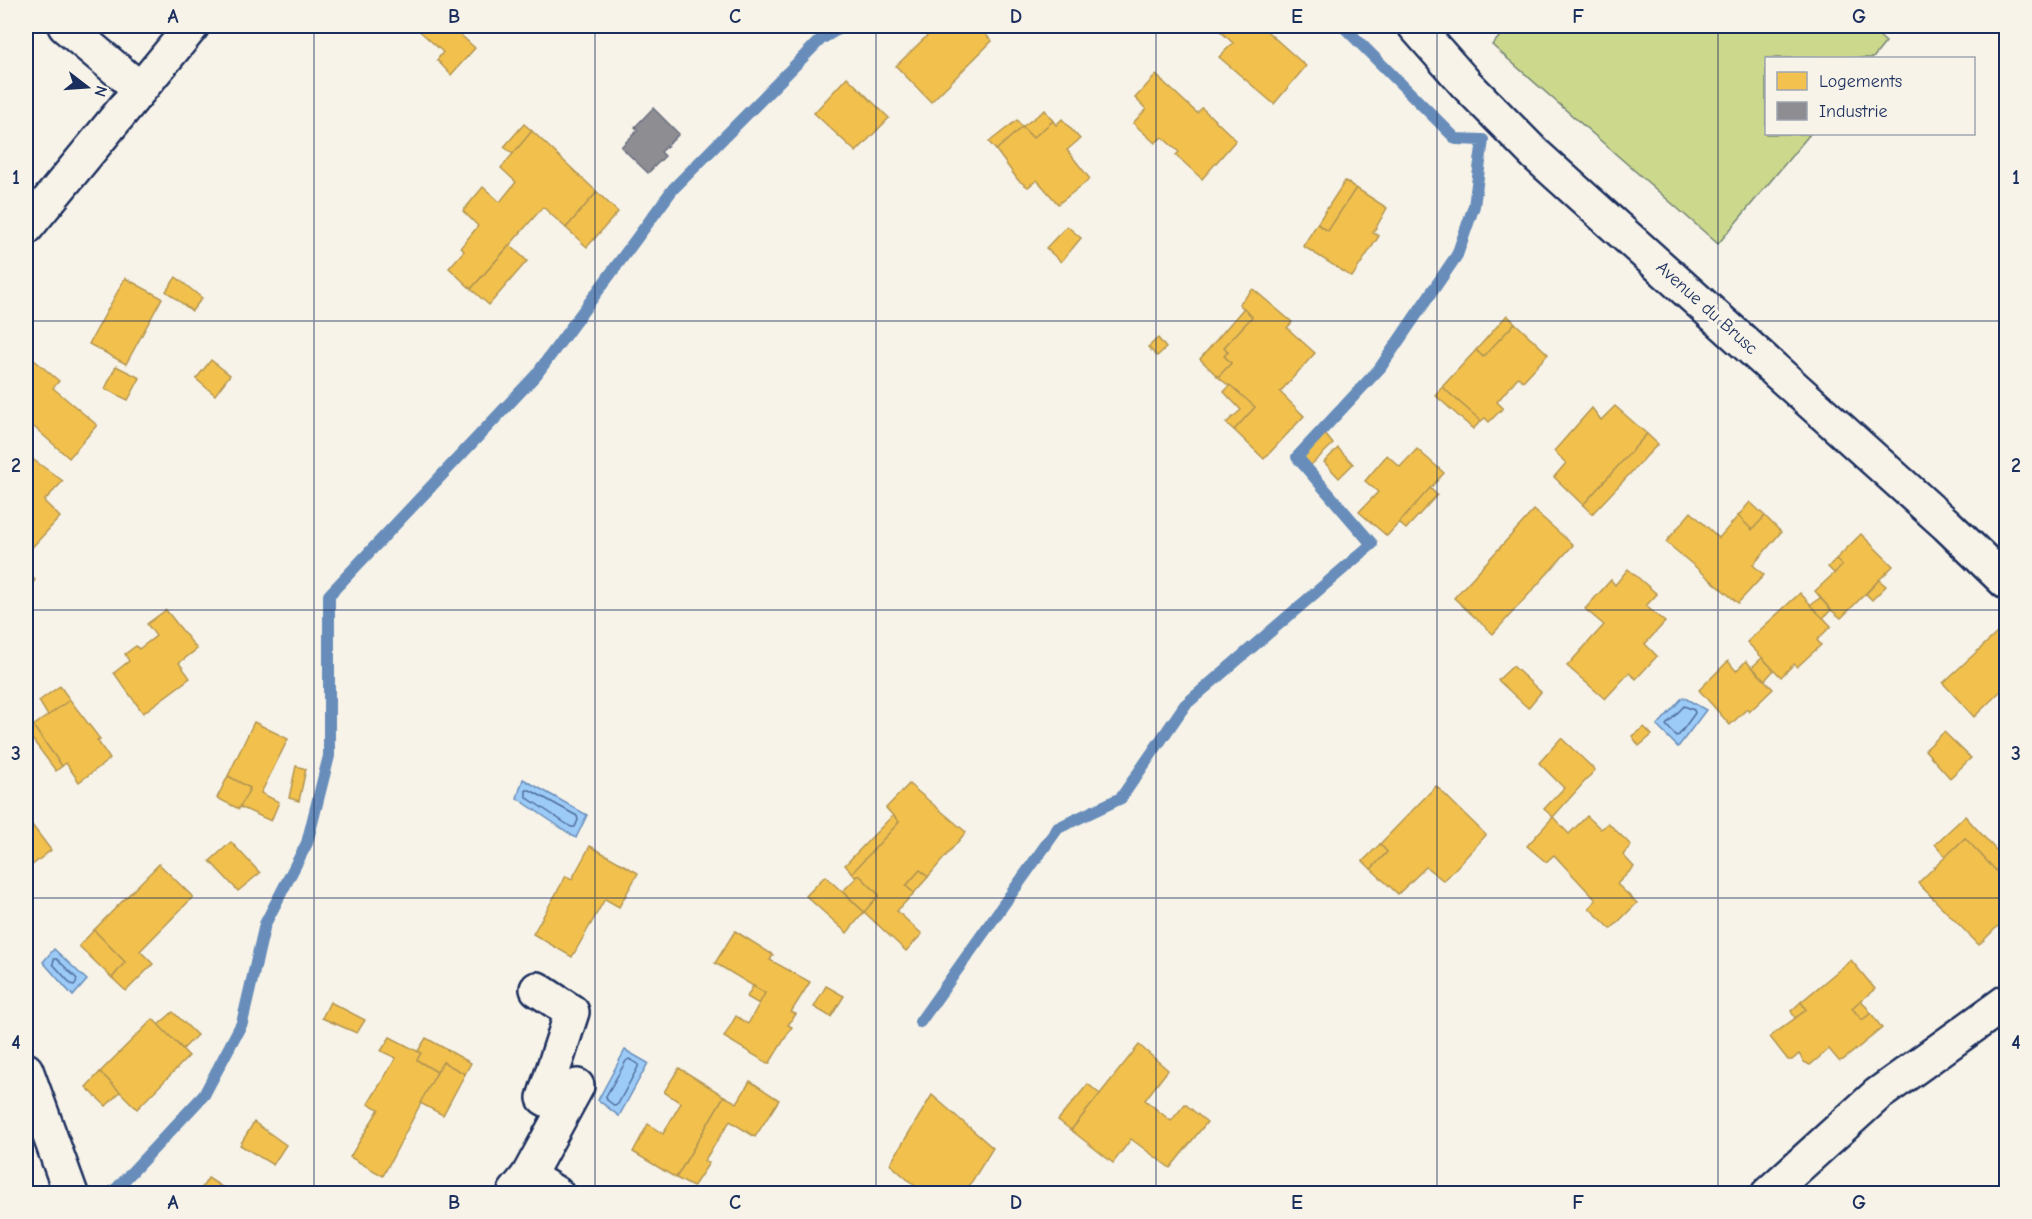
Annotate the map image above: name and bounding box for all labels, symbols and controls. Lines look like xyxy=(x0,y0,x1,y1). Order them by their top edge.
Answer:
text: A xyxy=(167,5,179,28)
text: B xyxy=(448,5,460,28)
text: C xyxy=(729,5,741,28)
text: D xyxy=(1010,5,1022,28)
text: E xyxy=(1291,5,1303,28)
text: F xyxy=(1572,5,1584,28)
text: G xyxy=(1852,5,1866,28)
north arrow xyxy=(57,57,117,117)
legend xyxy=(1765,57,1975,135)
text: Logements xyxy=(1819,71,1902,92)
text: N xyxy=(90,83,111,99)
text: Industrie xyxy=(1819,101,1888,122)
text: 1 xyxy=(12,166,20,189)
text: 1 xyxy=(2012,166,2020,189)
street label: Avenue du Brusc xyxy=(1652,257,1762,359)
text: 2 xyxy=(11,454,21,477)
text: 2 xyxy=(2011,454,2021,477)
text: 3 xyxy=(11,742,21,765)
text: 3 xyxy=(2011,742,2021,765)
text: 4 xyxy=(11,1031,21,1054)
text: 4 xyxy=(2011,1031,2021,1054)
text: A xyxy=(167,1191,179,1214)
text: B xyxy=(448,1191,460,1214)
text: C xyxy=(729,1191,741,1214)
text: D xyxy=(1010,1191,1022,1214)
text: E xyxy=(1291,1191,1303,1214)
text: F xyxy=(1572,1191,1584,1214)
text: G xyxy=(1852,1191,1866,1214)

